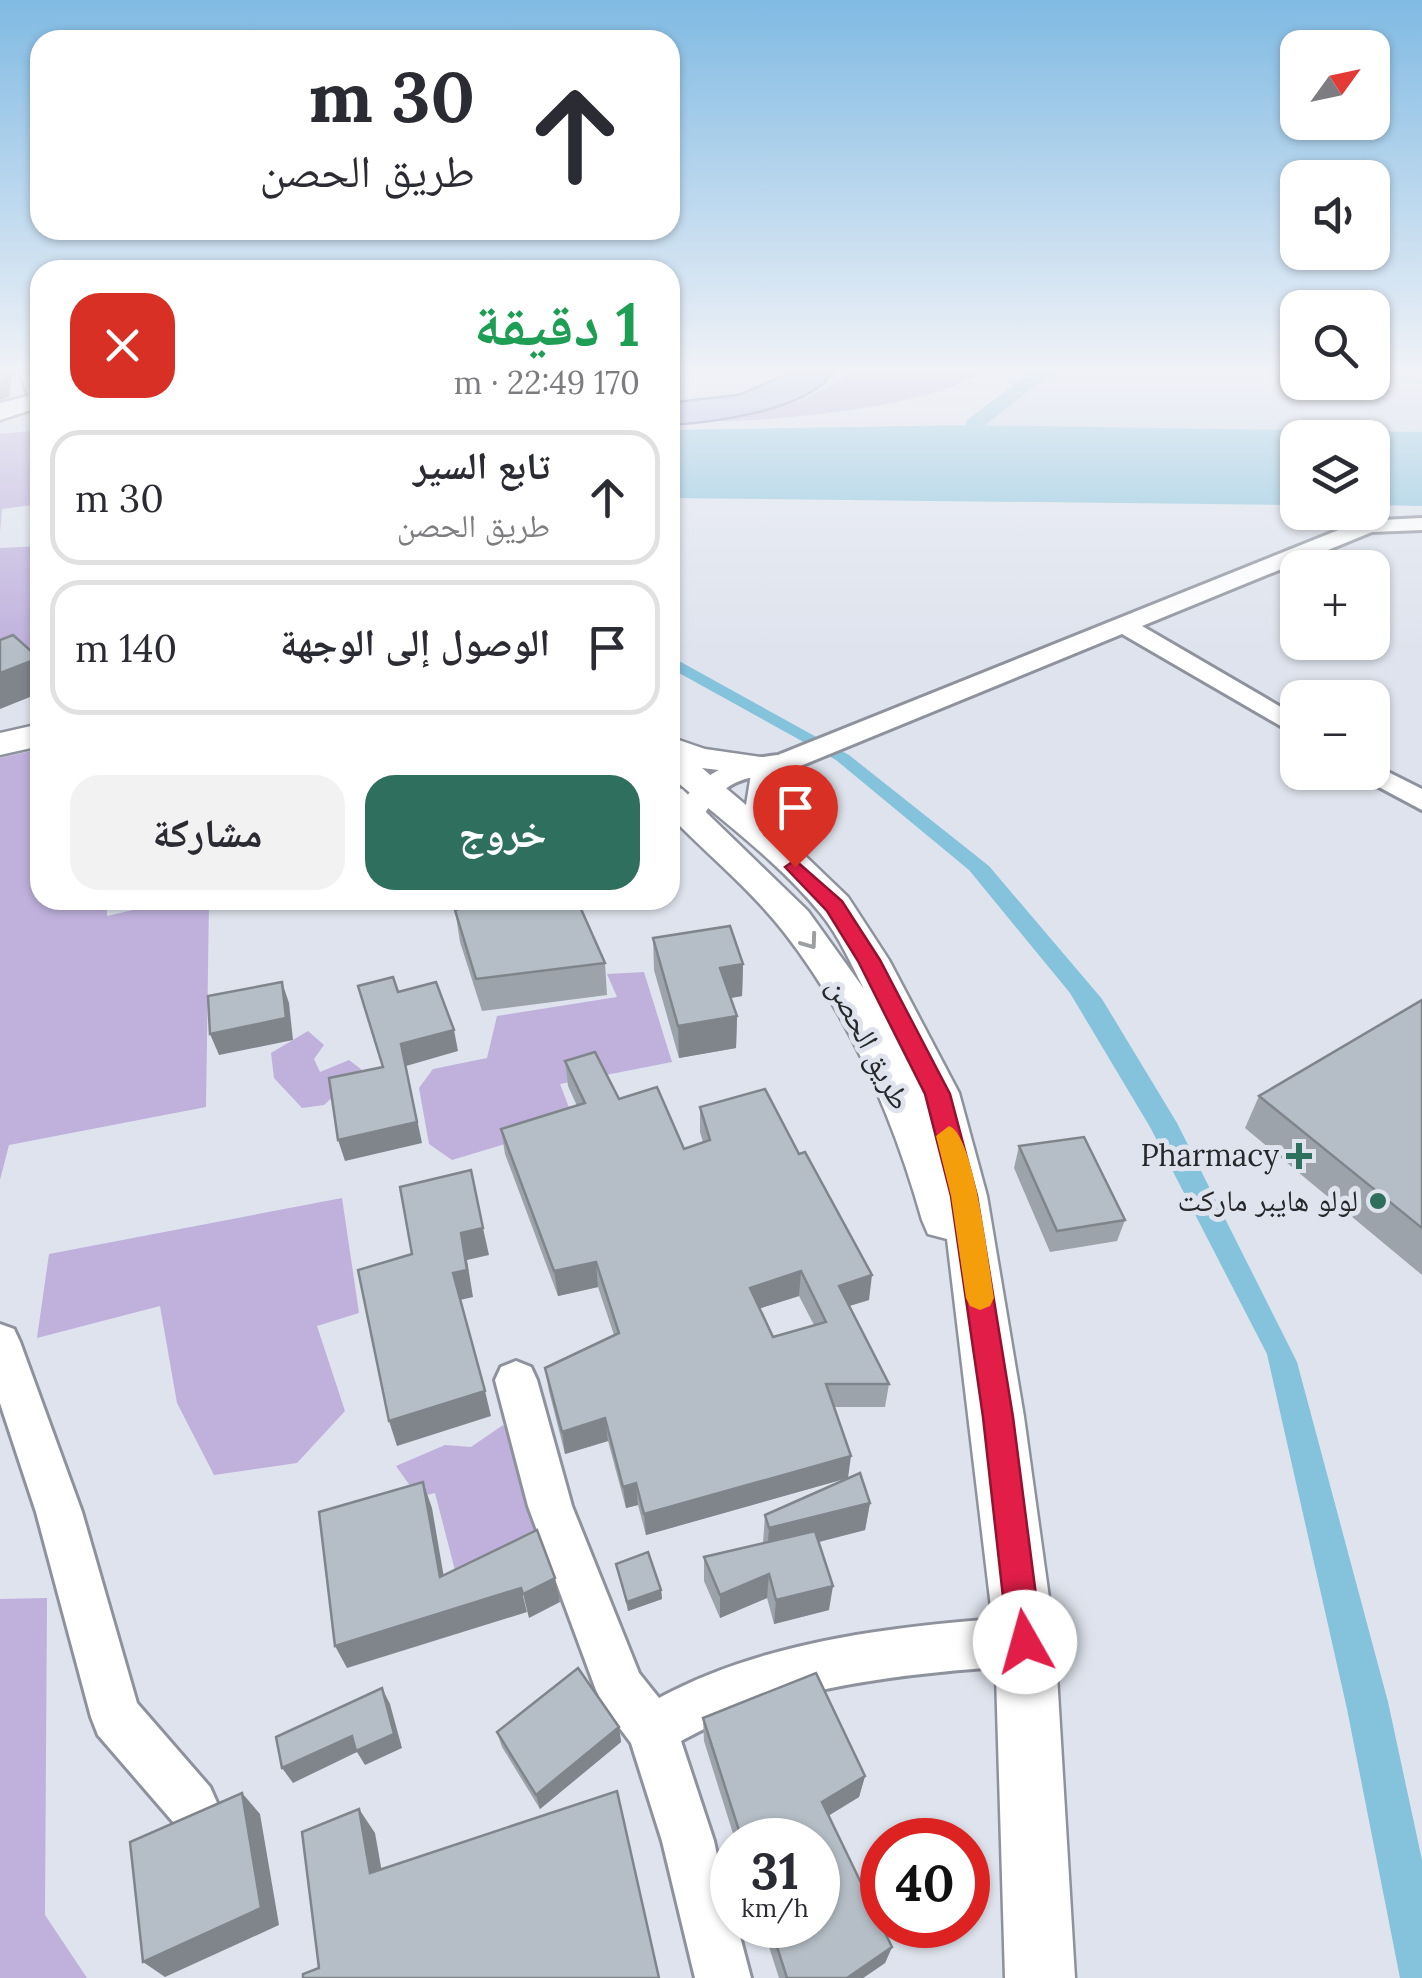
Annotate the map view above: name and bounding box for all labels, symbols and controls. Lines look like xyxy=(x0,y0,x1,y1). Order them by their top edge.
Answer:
north arrow xyxy=(1280,30,1390,140)
map controls xyxy=(1280,30,1390,790)
text: 30 m xyxy=(308,52,475,141)
icon: ahead xyxy=(510,70,640,200)
text: طريق الحصن xyxy=(259,142,475,199)
button: sound xyxy=(1280,160,1390,270)
text: 1 دقيقة xyxy=(474,286,640,362)
button: search xyxy=(1280,290,1390,400)
button: close xyxy=(70,293,175,398)
text: 170 m · 22:49 xyxy=(454,362,640,403)
button: layers xyxy=(1280,420,1390,530)
text: تابع السير xyxy=(413,441,550,489)
icon: ahead xyxy=(580,470,635,525)
text: 30 m xyxy=(75,474,164,522)
text: طريق الحصن xyxy=(397,505,550,546)
button: + xyxy=(1280,550,1390,660)
text: الوصول إلى الوجهة xyxy=(280,618,550,666)
icon: arrive xyxy=(580,620,635,675)
text: 140 m xyxy=(75,624,177,672)
button: − xyxy=(1280,680,1390,790)
pin xyxy=(753,765,838,868)
button: مشاركة xyxy=(70,775,345,890)
button: خروج xyxy=(365,775,640,890)
icon: arrive xyxy=(768,780,823,835)
one-way arrow xyxy=(798,930,816,949)
street label: طريق الحصن xyxy=(819,971,920,1116)
place label: Pharmacy xyxy=(1141,1136,1279,1175)
marker: Pharmacy xyxy=(1288,1145,1310,1167)
place label: لولو هايبر ماركت xyxy=(1178,1181,1358,1219)
marker: لولو هايبر ماركت xyxy=(1367,1190,1389,1212)
position arrow xyxy=(973,1590,1077,1694)
speed limit sign: 40 xyxy=(860,1818,990,1948)
text: 31 xyxy=(751,1839,799,1903)
text: km/h xyxy=(741,1892,809,1924)

